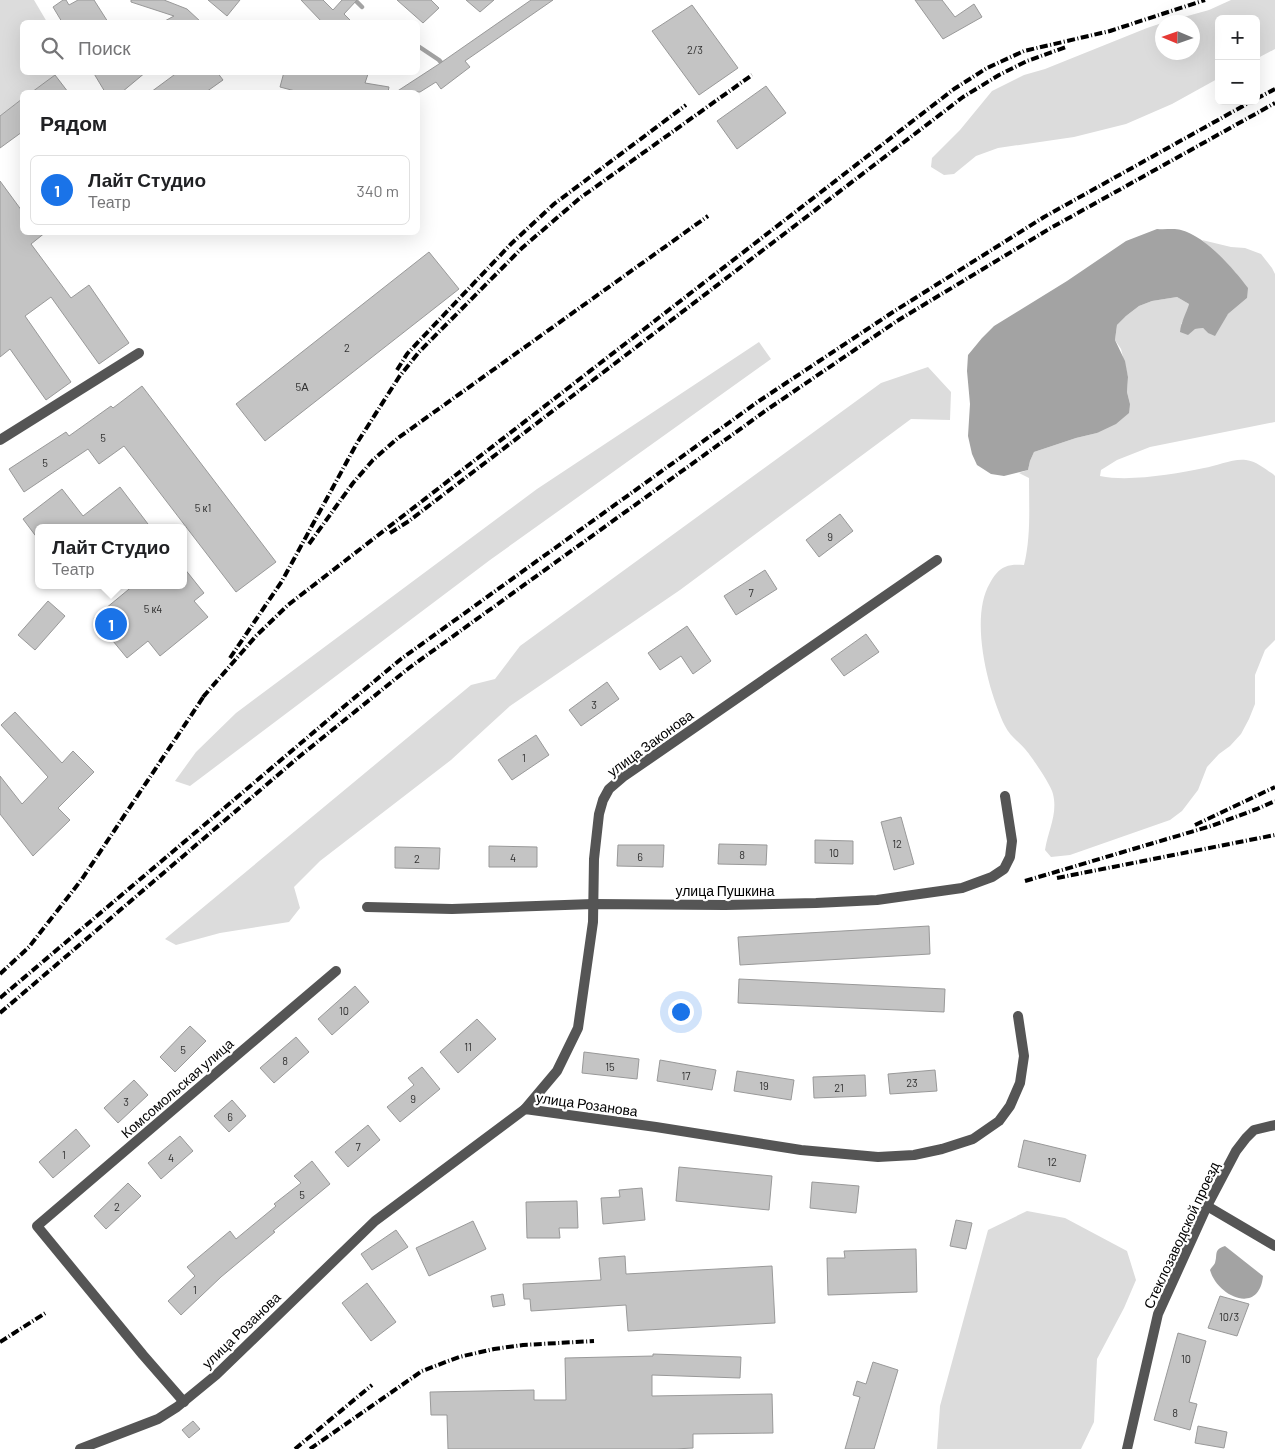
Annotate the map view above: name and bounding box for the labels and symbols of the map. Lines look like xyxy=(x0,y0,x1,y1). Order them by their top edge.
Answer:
north arrow xyxy=(1155,15,1200,60)
house number: 2/3 xyxy=(687,43,703,56)
house number: 2 xyxy=(344,341,350,354)
house number: 5А xyxy=(296,380,309,393)
house number: 5 xyxy=(100,431,106,444)
house number: 5 xyxy=(42,456,48,469)
house number: 5 к1 xyxy=(195,501,211,514)
house number: 9 xyxy=(827,530,833,543)
house number: 7 xyxy=(748,586,754,599)
house number: 5 к4 xyxy=(144,602,162,615)
pin: 1 xyxy=(95,605,127,643)
house number: 3 xyxy=(591,698,597,711)
street label: улица Законова xyxy=(604,706,696,780)
house number: 1 xyxy=(522,751,526,764)
house number: 12 xyxy=(892,837,902,850)
house number: 10 xyxy=(829,846,839,859)
house number: 8 xyxy=(739,848,745,861)
house number: 6 xyxy=(637,850,643,863)
house number: 4 xyxy=(510,851,516,864)
house number: 2 xyxy=(414,852,420,865)
street label: улица Пушкина xyxy=(675,882,775,899)
your location xyxy=(668,999,694,1025)
house number: 10 xyxy=(339,1004,349,1017)
street label: Комсомольская улица xyxy=(117,1034,237,1141)
house number: 11 xyxy=(464,1040,472,1053)
house number: 5 xyxy=(180,1043,186,1056)
house number: 8 xyxy=(282,1054,288,1067)
house number: 15 xyxy=(605,1060,615,1073)
house number: 17 xyxy=(681,1069,691,1082)
house number: 23 xyxy=(906,1076,918,1089)
house number: 19 xyxy=(759,1079,769,1092)
house number: 21 xyxy=(834,1081,844,1094)
street label: улица Розанова xyxy=(535,1088,639,1120)
house number: 9 xyxy=(410,1092,416,1105)
house number: 3 xyxy=(123,1095,129,1108)
house number: 6 xyxy=(227,1110,233,1123)
house number: 7 xyxy=(355,1140,361,1153)
house number: 1 xyxy=(62,1148,66,1161)
house number: 4 xyxy=(168,1151,174,1164)
house number: 12 xyxy=(1047,1155,1057,1168)
street label: Стеклозаводской проезд xyxy=(1139,1159,1223,1311)
house number: 5 xyxy=(299,1188,305,1201)
house number: 2 xyxy=(114,1200,120,1213)
house number: 1 xyxy=(193,1283,197,1296)
street label: улица Розанова xyxy=(198,1288,284,1372)
house number: 10/3 xyxy=(1219,1310,1239,1323)
house number: 10 xyxy=(1181,1352,1191,1365)
house number: 8 xyxy=(1172,1406,1178,1419)

